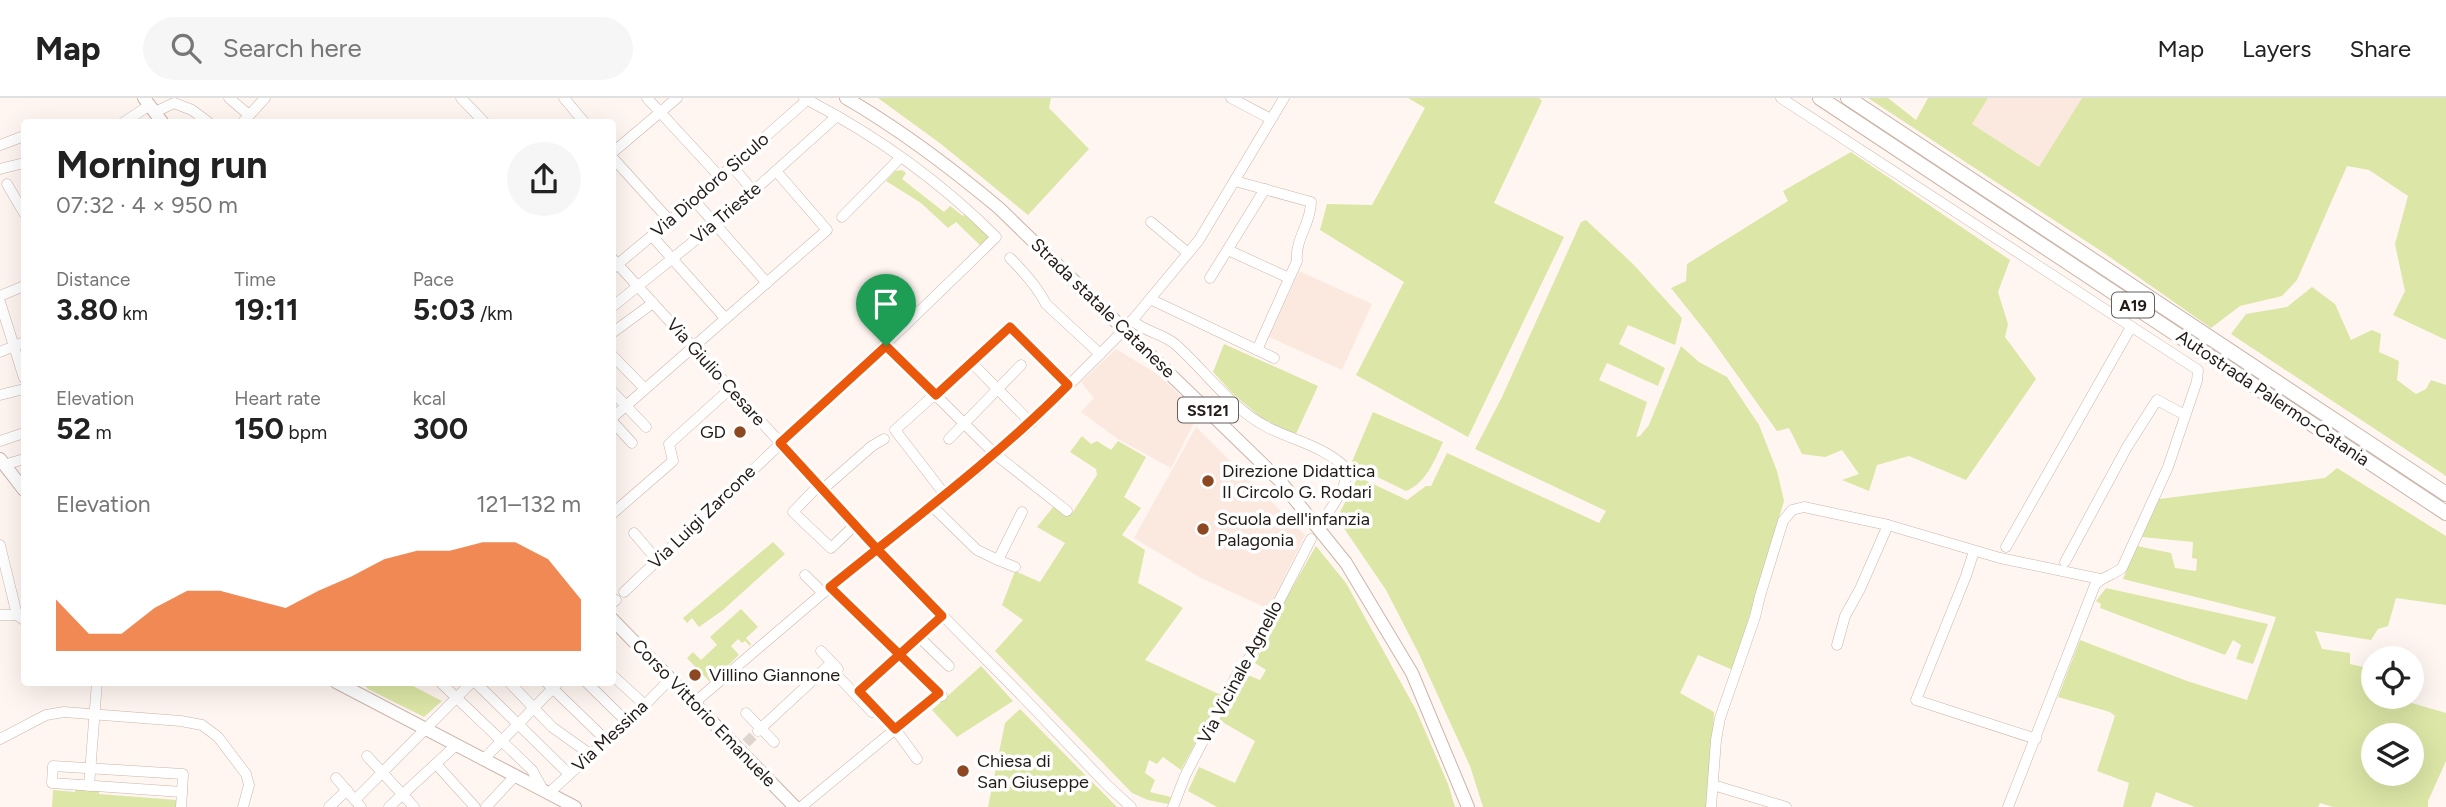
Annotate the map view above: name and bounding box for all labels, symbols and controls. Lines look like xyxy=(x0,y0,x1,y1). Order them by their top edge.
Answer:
search box xyxy=(143,17,633,80)
text: Map xyxy=(35,29,101,68)
icon: search xyxy=(167,29,205,67)
text: Search here xyxy=(223,32,362,64)
text: Map xyxy=(2157,34,2204,63)
text: Layers xyxy=(2242,34,2311,63)
text: Share xyxy=(2349,34,2411,63)
street label: Via Diodoro Siculo xyxy=(647,128,773,242)
text: Morning run xyxy=(56,142,268,188)
button: share xyxy=(507,142,581,216)
street label: Via Trieste xyxy=(687,177,766,249)
text: 07:32 · 4 × 950 m xyxy=(56,191,238,219)
street label: Strada statale Catanese xyxy=(1026,233,1180,383)
text: Distance xyxy=(56,268,130,291)
text: Time xyxy=(234,268,276,291)
text: Pace xyxy=(413,268,454,291)
pin xyxy=(856,274,916,346)
icon: arrive xyxy=(867,285,905,323)
text: 3.80 xyxy=(56,291,118,328)
text: 19:11 xyxy=(234,291,299,328)
text: 5:03 xyxy=(413,291,475,328)
road number: A19 xyxy=(2112,293,2154,318)
text: km xyxy=(118,302,148,325)
text: /km xyxy=(475,302,513,325)
street label: Via Giulio Cesare xyxy=(662,314,770,431)
street label: Autostrada Palermo-Catania xyxy=(2172,325,2374,471)
text: Elevation xyxy=(56,387,134,410)
text: Heart rate xyxy=(234,387,321,410)
text: kcal xyxy=(413,387,446,410)
road number: SS121 xyxy=(1178,398,1238,422)
text: 52 xyxy=(56,410,91,447)
text: 150 xyxy=(234,410,284,447)
text: 300 xyxy=(413,410,468,447)
text: m xyxy=(91,421,112,444)
text: bpm xyxy=(284,421,327,444)
place label: GD xyxy=(700,421,726,443)
marker: GD xyxy=(732,424,748,440)
street label: Via Luigi Zarcone xyxy=(644,460,760,574)
place label: Direzione Didattica II Circolo G. Rodari xyxy=(1222,460,1375,503)
marker: Direzione Didattica II Circolo G. Rodari xyxy=(1200,473,1216,489)
text: Elevation xyxy=(56,490,151,518)
text: 121–132 m xyxy=(476,490,581,518)
place label: Scuola dell'infanzia Palagonia xyxy=(1217,508,1370,551)
marker: Scuola dell'infanzia Palagonia xyxy=(1195,521,1211,537)
street label: Via Vicinale Agnello xyxy=(1193,597,1287,747)
street label: Corso Vittorio Emanuele xyxy=(628,634,781,792)
map controls xyxy=(2361,646,2424,786)
button: locate xyxy=(2361,646,2424,709)
place label: Villino Giannone xyxy=(709,664,840,686)
marker: Villino Giannone xyxy=(687,667,703,683)
street label: Via Messina xyxy=(568,695,652,777)
button: layers xyxy=(2361,723,2424,786)
place label: Chiesa di San Giuseppe xyxy=(977,750,1089,793)
marker: Chiesa di San Giuseppe xyxy=(955,763,971,779)

